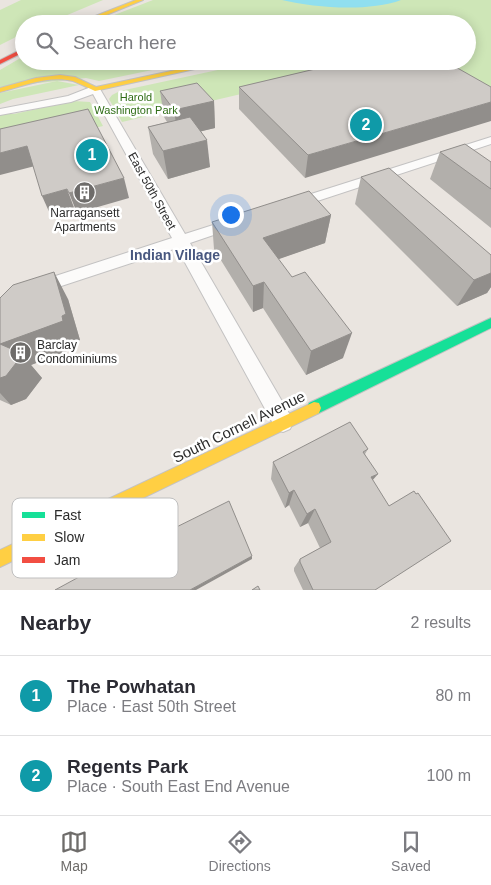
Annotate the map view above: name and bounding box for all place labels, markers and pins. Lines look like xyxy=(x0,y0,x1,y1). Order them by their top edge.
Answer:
pin: 2 xyxy=(350,106,382,144)
pin: 1 xyxy=(76,136,108,174)
building icon: Narragansett Apartments xyxy=(73,180,97,204)
place label: Narragansett Apartments xyxy=(50,206,120,234)
place label: Barclay Condominiums xyxy=(37,338,117,366)
building icon: Barclay Condominiums xyxy=(9,340,33,364)

